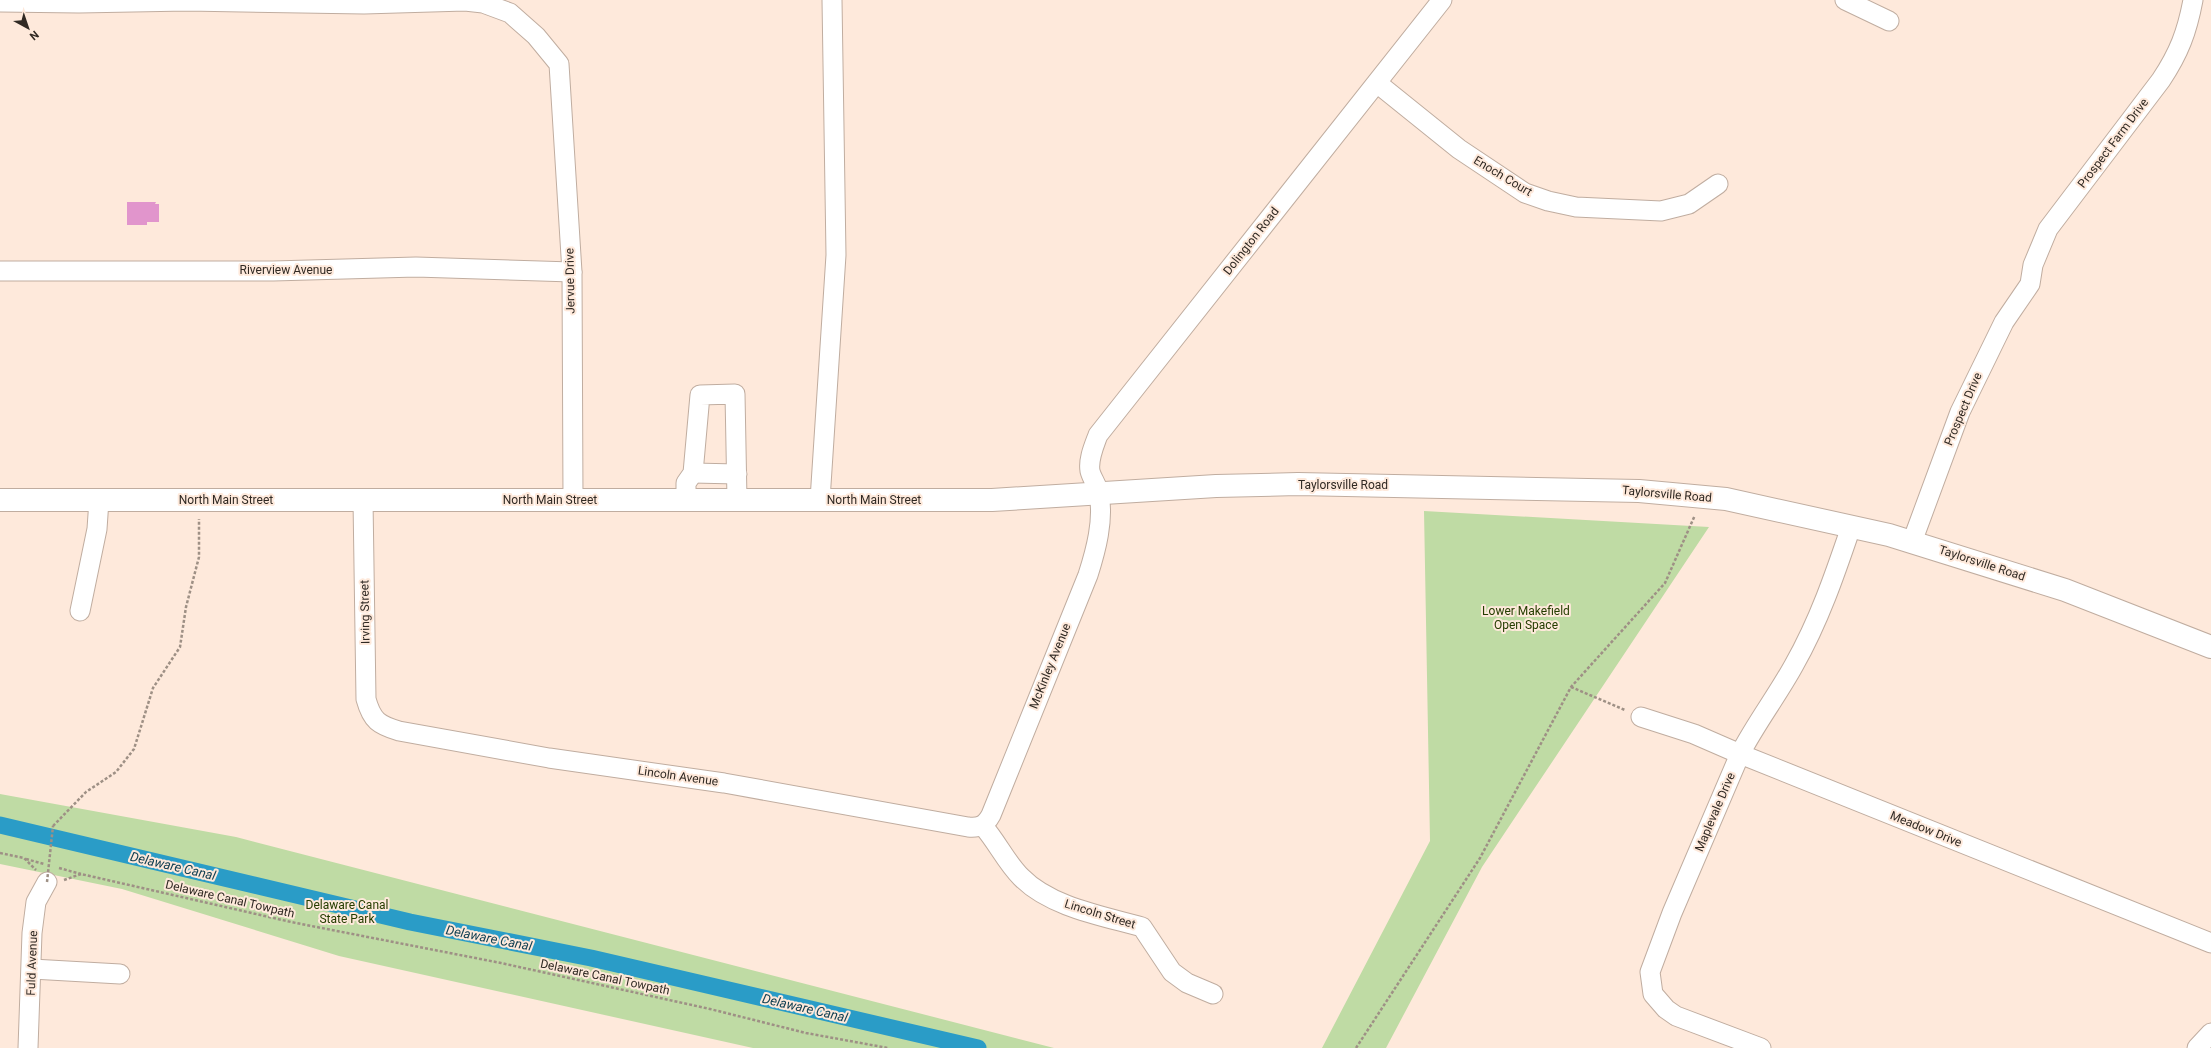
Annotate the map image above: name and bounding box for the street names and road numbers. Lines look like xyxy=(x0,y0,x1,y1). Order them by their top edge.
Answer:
street label: Prospect Farm Drive xyxy=(2075,96,2151,190)
street label: Enoch Court xyxy=(1471,153,1535,199)
street label: Dolington Road xyxy=(1220,204,1282,278)
street label: Jervue Drive xyxy=(562,248,578,314)
street label: Riverview Avenue xyxy=(240,263,332,277)
street label: Prospect Drive xyxy=(1941,370,1985,448)
street label: Taylorsville Road xyxy=(1298,478,1388,492)
street label: Taylorsville Road xyxy=(1622,483,1712,505)
street label: North Main Street xyxy=(179,493,273,507)
street label: North Main Street xyxy=(503,493,597,507)
street label: North Main Street xyxy=(827,493,921,507)
street label: Taylorsville Road xyxy=(1937,542,2027,584)
street label: Irving Street xyxy=(357,580,373,644)
street label: McKinley Avenue xyxy=(1026,621,1074,711)
street label: Lincoln Avenue xyxy=(637,763,719,789)
street label: Maplevale Drive xyxy=(1692,770,1738,854)
street label: Meadow Drive xyxy=(1888,808,1964,850)
street label: Delaware Canal Towpath xyxy=(164,877,296,921)
street label: Lincoln Street xyxy=(1063,897,1137,931)
street label: Fuld Avenue xyxy=(24,930,40,996)
street label: Delaware Canal Towpath xyxy=(539,956,671,998)

